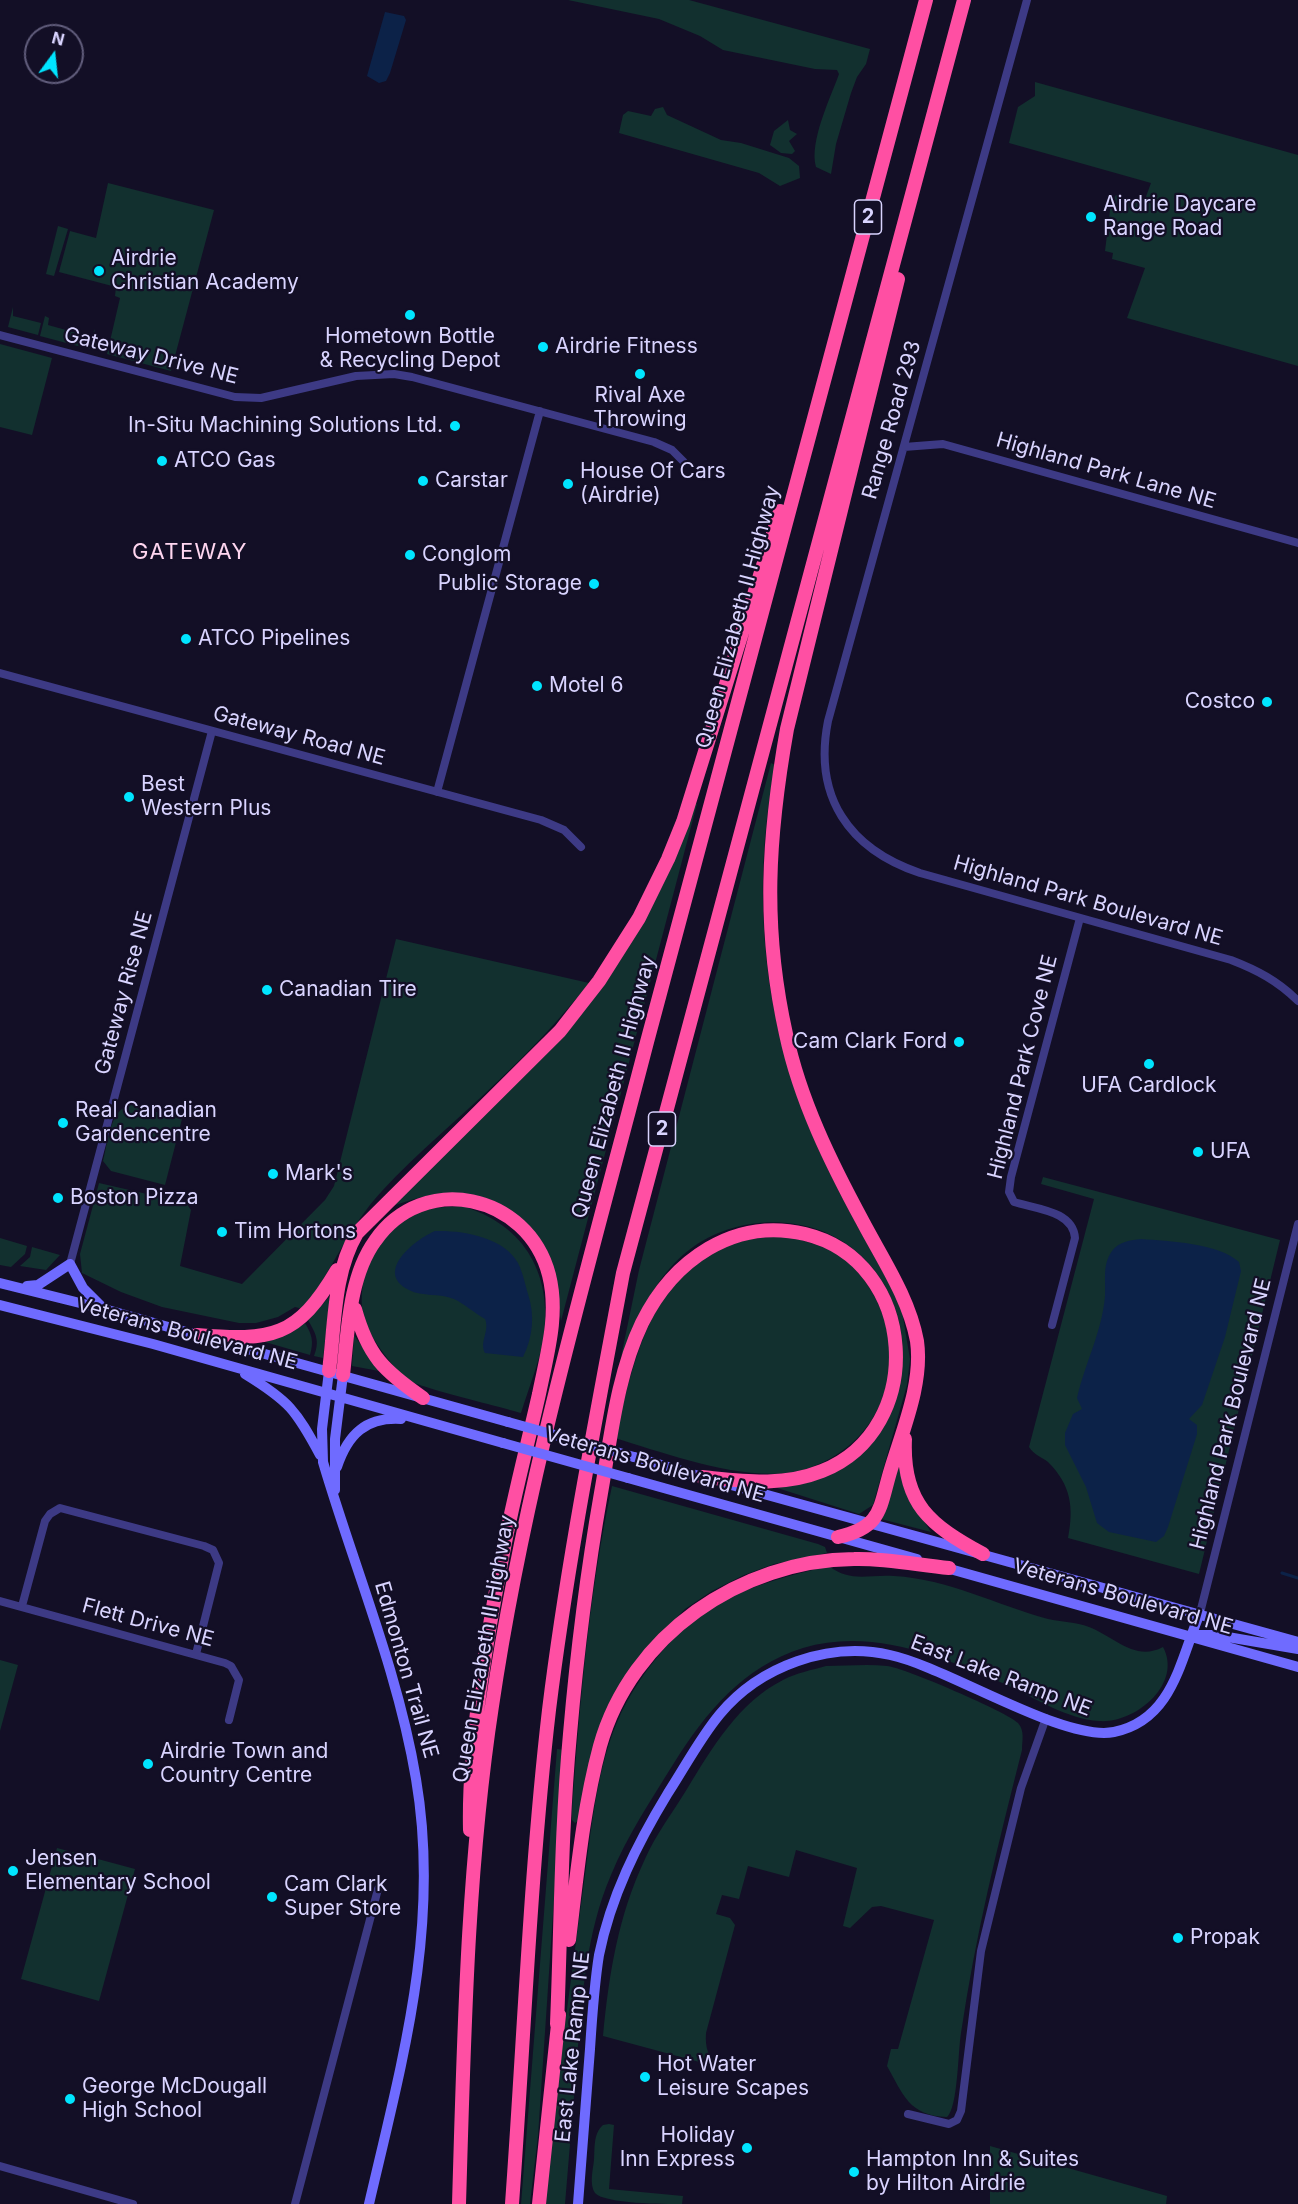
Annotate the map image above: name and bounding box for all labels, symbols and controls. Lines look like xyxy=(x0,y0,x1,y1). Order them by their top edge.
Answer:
north arrow xyxy=(24,24,84,84)
text: N xyxy=(50,27,67,50)
place label: Airdrie Daycare Range Road xyxy=(1103,192,1256,242)
road number: 2 xyxy=(854,200,882,234)
marker: Airdrie Daycare Range Road xyxy=(1084,210,1098,224)
place label: Airdrie Christian Academy xyxy=(111,246,299,296)
marker: Airdrie Christian Academy xyxy=(92,264,106,278)
marker: Hometown Bottle & Recycling Depot xyxy=(403,308,417,322)
street label: Gateway Drive NE xyxy=(61,322,241,390)
place label: Hometown Bottle & Recycling Depot xyxy=(320,324,500,374)
place label: Airdrie Fitness xyxy=(555,334,698,360)
street label: Range Road 293 xyxy=(857,338,927,502)
marker: Airdrie Fitness xyxy=(536,340,550,354)
marker: Rival Axe Throwing xyxy=(633,367,647,381)
place label: Rival Axe Throwing xyxy=(593,383,687,433)
place label: In-Situ Machining Solutions Ltd. xyxy=(128,413,443,439)
marker: In-Situ Machining Solutions Ltd. xyxy=(448,419,462,433)
street label: Highland Park Lane NE xyxy=(993,428,1219,514)
place label: ATCO Gas xyxy=(174,448,275,474)
marker: ATCO Gas xyxy=(155,454,169,468)
place label: House Of Cars (Airdrie) xyxy=(580,459,726,509)
place label: Carstar xyxy=(435,468,508,494)
marker: Carstar xyxy=(416,474,430,488)
marker: House Of Cars (Airdrie) xyxy=(561,477,575,491)
street label: Queen Elizabeth II Highway xyxy=(691,483,785,751)
district label: GATEWAY xyxy=(132,539,248,565)
place label: Conglom xyxy=(422,542,511,568)
marker: Conglom xyxy=(403,548,417,562)
place label: Public Storage xyxy=(438,571,582,597)
marker: Public Storage xyxy=(587,577,601,591)
place label: ATCO Pipelines xyxy=(198,626,350,652)
marker: ATCO Pipelines xyxy=(179,632,193,646)
place label: Motel 6 xyxy=(549,673,623,699)
marker: Motel 6 xyxy=(530,679,544,693)
place label: Costco xyxy=(1185,689,1255,715)
marker: Costco xyxy=(1260,695,1274,709)
street label: Gateway Road NE xyxy=(210,701,388,771)
place label: Best Western Plus xyxy=(141,772,271,822)
marker: Best Western Plus xyxy=(122,790,136,804)
street label: Highland Park Boulevard NE xyxy=(951,850,1225,952)
street label: Gateway Rise NE xyxy=(90,908,158,1078)
street label: Highland Park Cove NE xyxy=(983,952,1063,1182)
street label: Queen Elizabeth II Highway xyxy=(567,953,661,1221)
place label: Canadian Tire xyxy=(279,977,417,1003)
marker: Canadian Tire xyxy=(260,983,274,997)
place label: Cam Clark Ford xyxy=(793,1029,947,1055)
marker: Cam Clark Ford xyxy=(952,1035,966,1049)
marker: UFA Cardlock xyxy=(1142,1057,1156,1071)
place label: UFA Cardlock xyxy=(1081,1073,1217,1099)
place label: Real Canadian Gardencentre xyxy=(75,1098,217,1148)
road number: 2 xyxy=(648,1112,676,1146)
marker: Real Canadian Gardencentre xyxy=(56,1116,70,1130)
place label: UFA xyxy=(1210,1139,1251,1165)
marker: UFA xyxy=(1191,1145,1205,1159)
place label: Mark's xyxy=(285,1161,353,1187)
marker: Mark's xyxy=(266,1167,280,1181)
place label: Boston Pizza xyxy=(70,1185,198,1211)
marker: Boston Pizza xyxy=(51,1191,65,1205)
place label: Tim Hortons xyxy=(234,1219,356,1245)
marker: Tim Hortons xyxy=(215,1225,229,1239)
street label: Highland Park Boulevard NE xyxy=(1185,1276,1277,1552)
street label: Veterans Boulevard NE xyxy=(74,1292,300,1376)
street label: Veterans Boulevard NE xyxy=(542,1422,768,1508)
street label: Queen Elizabeth II Highway xyxy=(448,1513,520,1785)
street label: Veterans Boulevard NE xyxy=(1010,1554,1236,1640)
street label: Edmonton Trail NE xyxy=(369,1579,443,1761)
street label: Flett Drive NE xyxy=(79,1593,217,1653)
street label: East Lake Ramp NE xyxy=(907,1630,1095,1722)
place label: Airdrie Town and Country Centre xyxy=(160,1739,328,1789)
marker: Airdrie Town and Country Centre xyxy=(141,1757,155,1771)
place label: Jensen Elementary School xyxy=(25,1846,211,1896)
marker: Jensen Elementary School xyxy=(6,1864,20,1878)
place label: Cam Clark Super Store xyxy=(284,1872,401,1922)
marker: Cam Clark Super Store xyxy=(265,1890,279,1904)
place label: Propak xyxy=(1190,1925,1260,1951)
marker: Propak xyxy=(1171,1931,1185,1945)
street label: East Lake Ramp NE xyxy=(550,1950,596,2144)
place label: Hot Water Leisure Scapes xyxy=(657,2052,809,2102)
marker: Hot Water Leisure Scapes xyxy=(638,2070,652,2084)
place label: George McDougall High School xyxy=(82,2074,267,2124)
marker: George McDougall High School xyxy=(63,2092,77,2106)
place label: Holiday Inn Express xyxy=(620,2123,735,2173)
marker: Holiday Inn Express xyxy=(740,2141,754,2155)
place label: Hampton Inn & Suites by Hilton Airdrie xyxy=(866,2147,1079,2197)
marker: Hampton Inn & Suites by Hilton Airdrie xyxy=(847,2165,861,2179)

